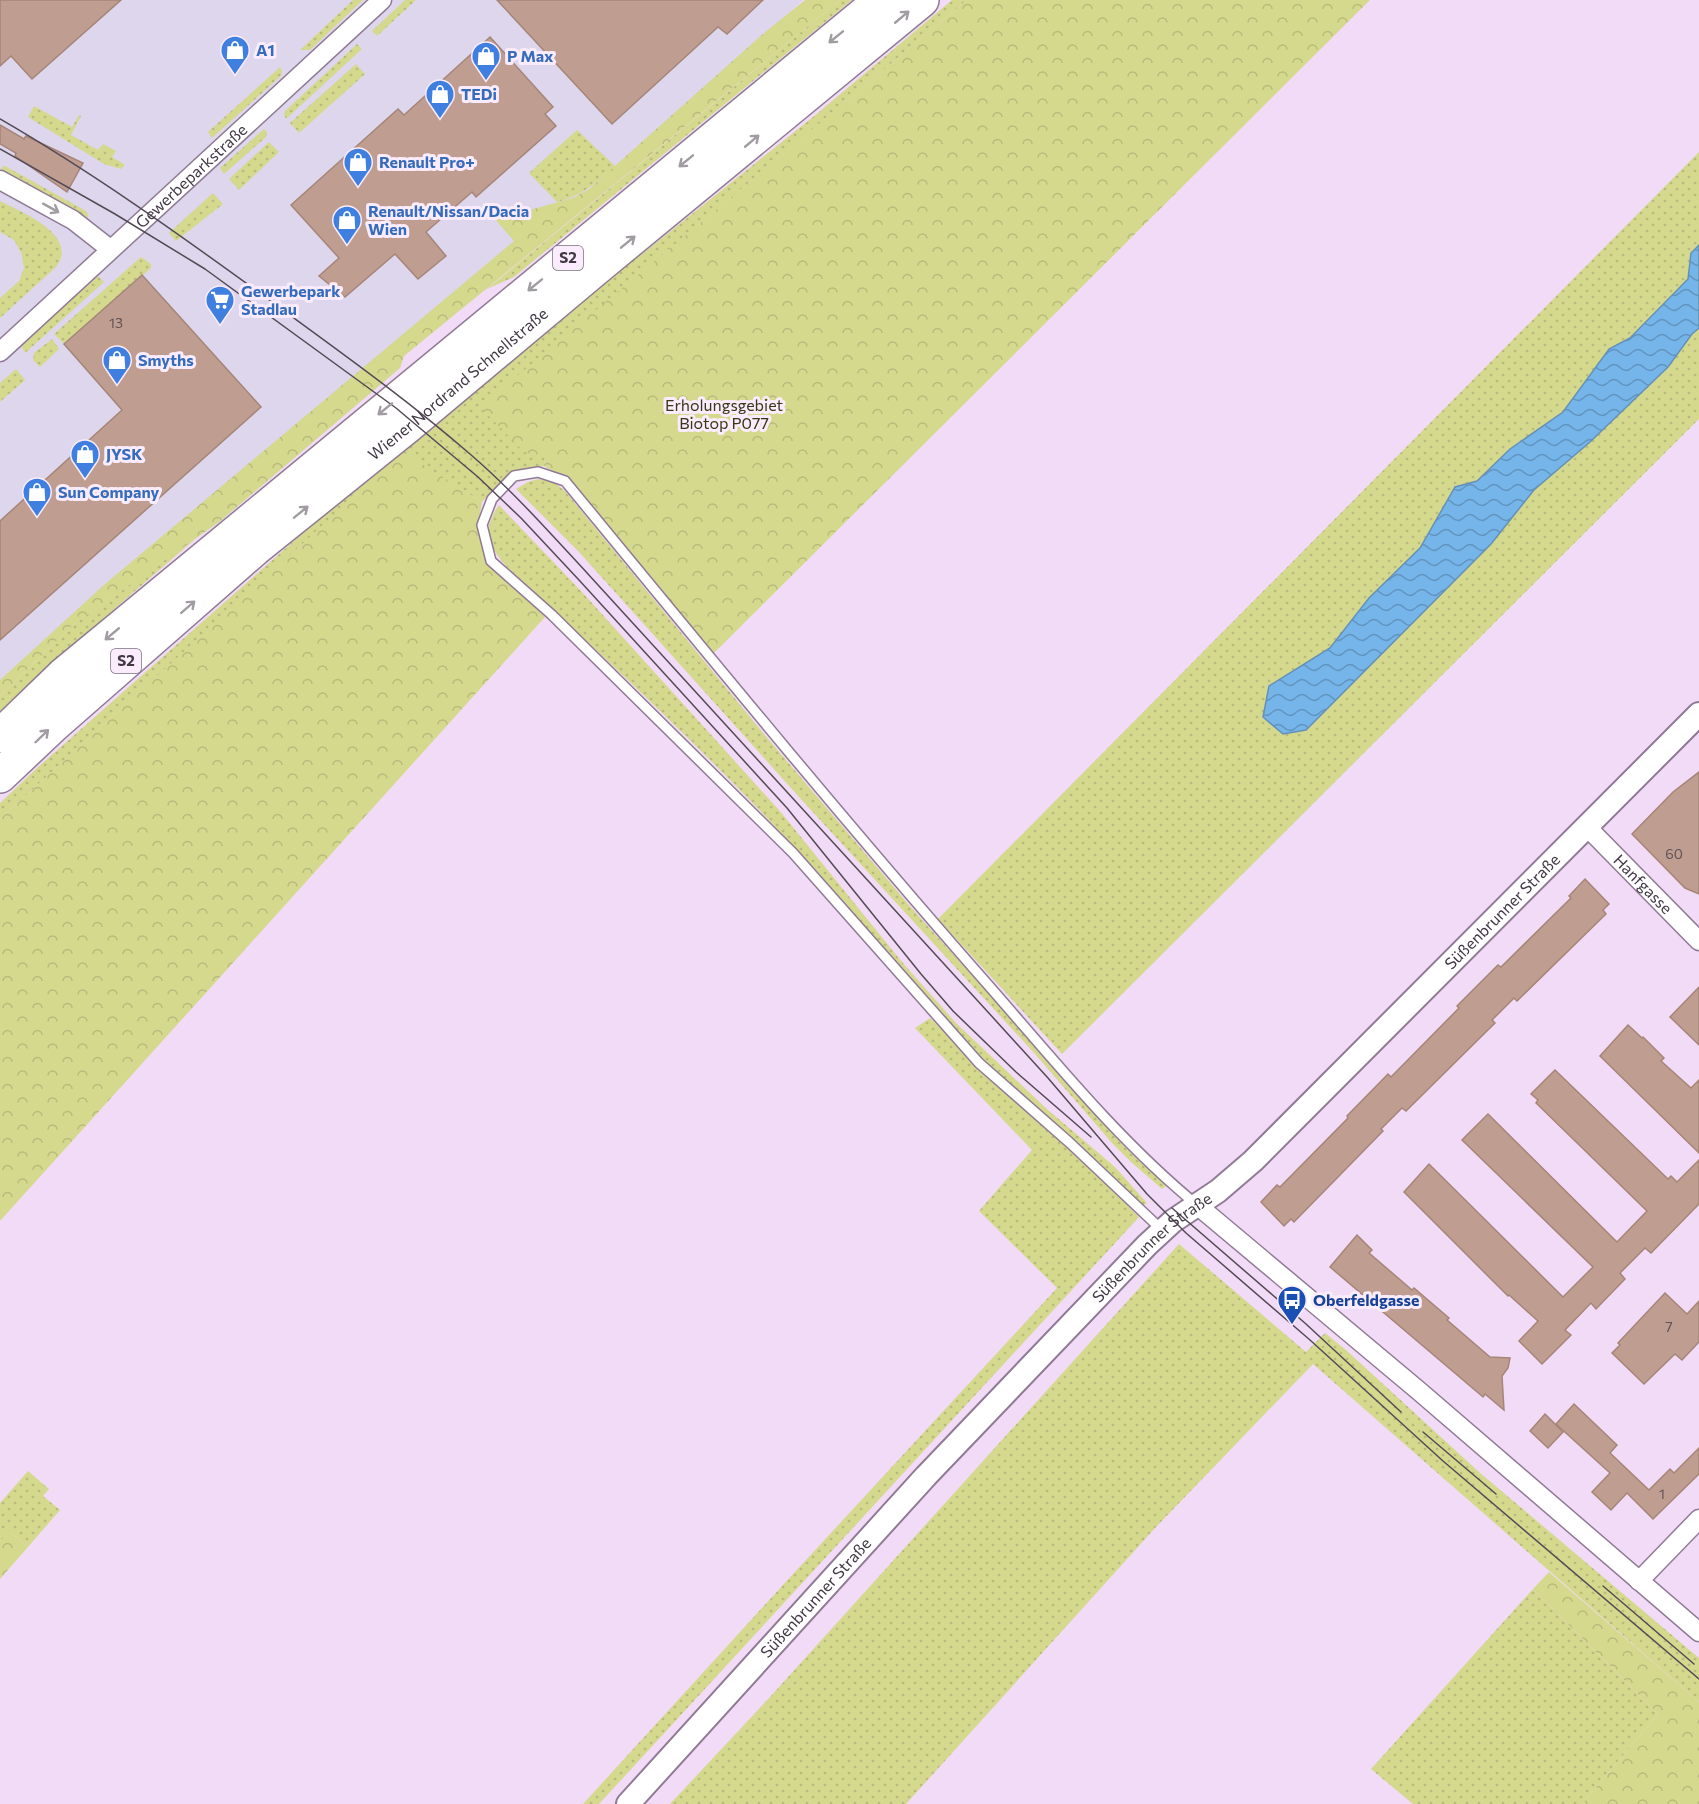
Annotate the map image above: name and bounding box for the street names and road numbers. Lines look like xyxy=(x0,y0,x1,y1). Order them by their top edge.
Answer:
street label: Gewerbeparkstraße xyxy=(131,119,251,231)
road number: S2 xyxy=(553,246,583,270)
street label: Wiener Nordrand Schnellstraße xyxy=(364,303,551,464)
road number: S2 xyxy=(111,649,141,673)
street label: Süßenbrunner Straße xyxy=(1440,849,1563,973)
street label: Hanfgasse xyxy=(1610,850,1677,917)
street label: Süßenbrunner Straße xyxy=(1088,1188,1215,1306)
street label: Süßenbrunner Straße xyxy=(756,1533,874,1661)

